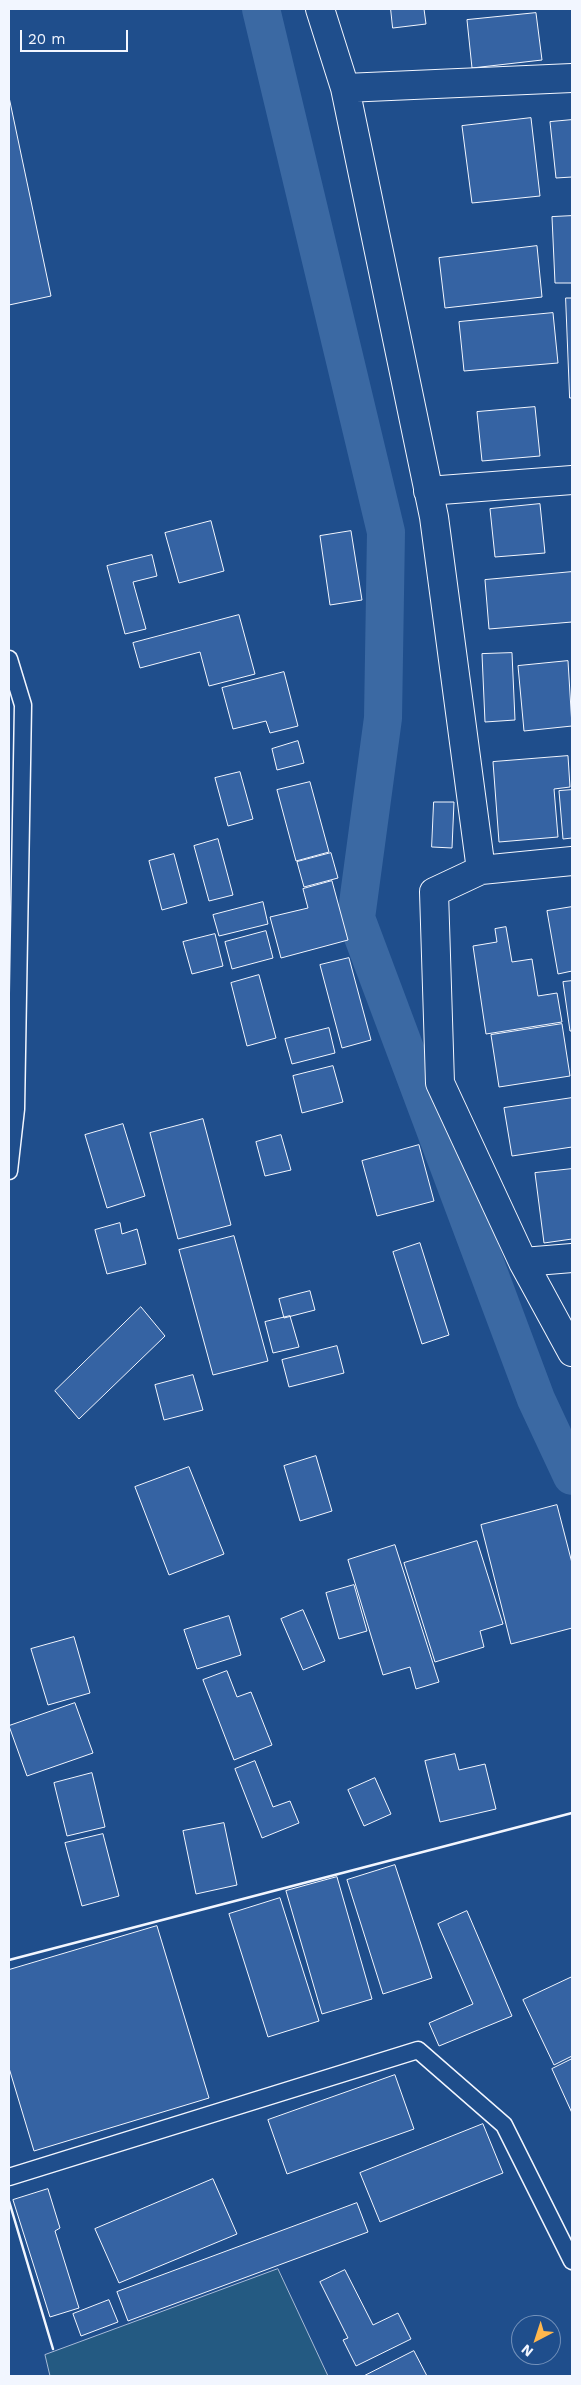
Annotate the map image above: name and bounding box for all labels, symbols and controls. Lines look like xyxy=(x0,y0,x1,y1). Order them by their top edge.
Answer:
scale bar xyxy=(22,20,130,52)
text: 20 m xyxy=(28,30,66,48)
north arrow xyxy=(511,2315,561,2365)
text: N xyxy=(518,2341,536,2360)

